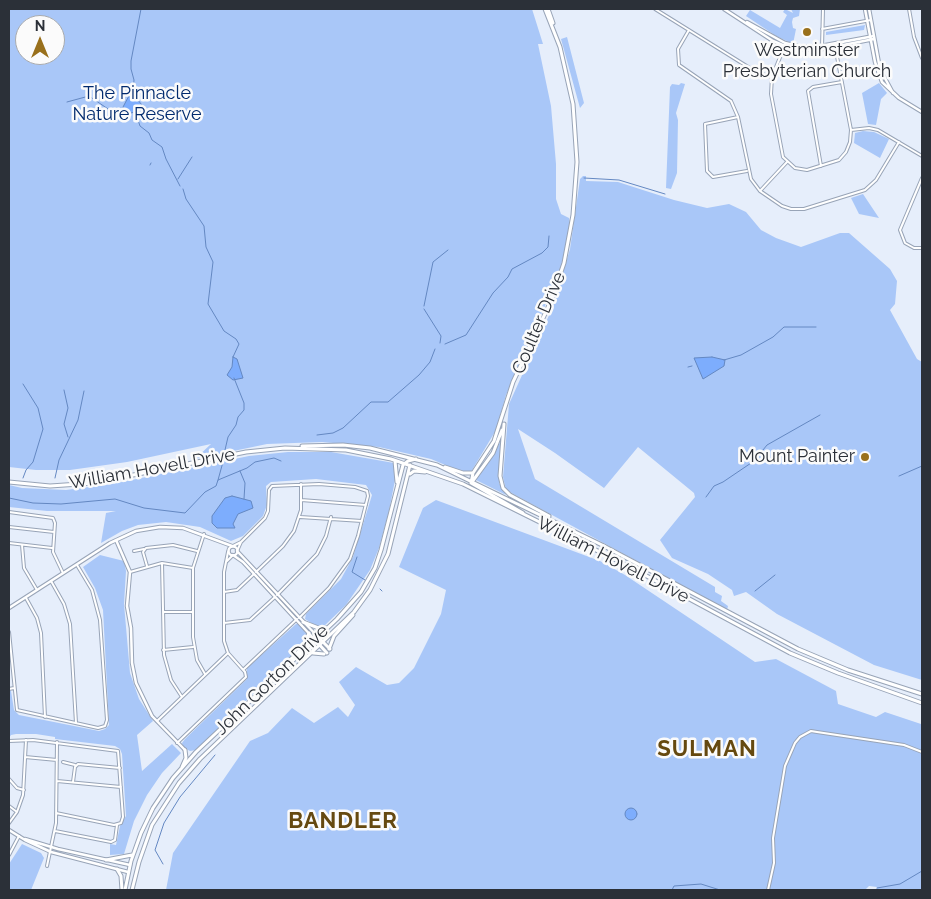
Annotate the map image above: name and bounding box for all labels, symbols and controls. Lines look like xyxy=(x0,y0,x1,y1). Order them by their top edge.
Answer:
north arrow xyxy=(15,15,65,65)
text: N xyxy=(35,18,45,34)
marker: Westminster Presbyterian Church xyxy=(801,26,813,38)
place label: Westminster Presbyterian Church xyxy=(723,40,891,82)
park label: The Pinnacle Nature Reserve xyxy=(73,83,201,126)
street label: Coulter Drive xyxy=(508,269,570,377)
street label: William Hovell Drive xyxy=(67,444,237,494)
place label: Mount Painter xyxy=(739,446,855,468)
marker: Mount Painter xyxy=(859,451,871,463)
street label: William Hovell Drive xyxy=(533,512,693,608)
street label: John Gorton Drive xyxy=(211,620,333,740)
district label: SULMAN xyxy=(657,736,757,762)
district label: BANDLER xyxy=(287,808,399,834)

